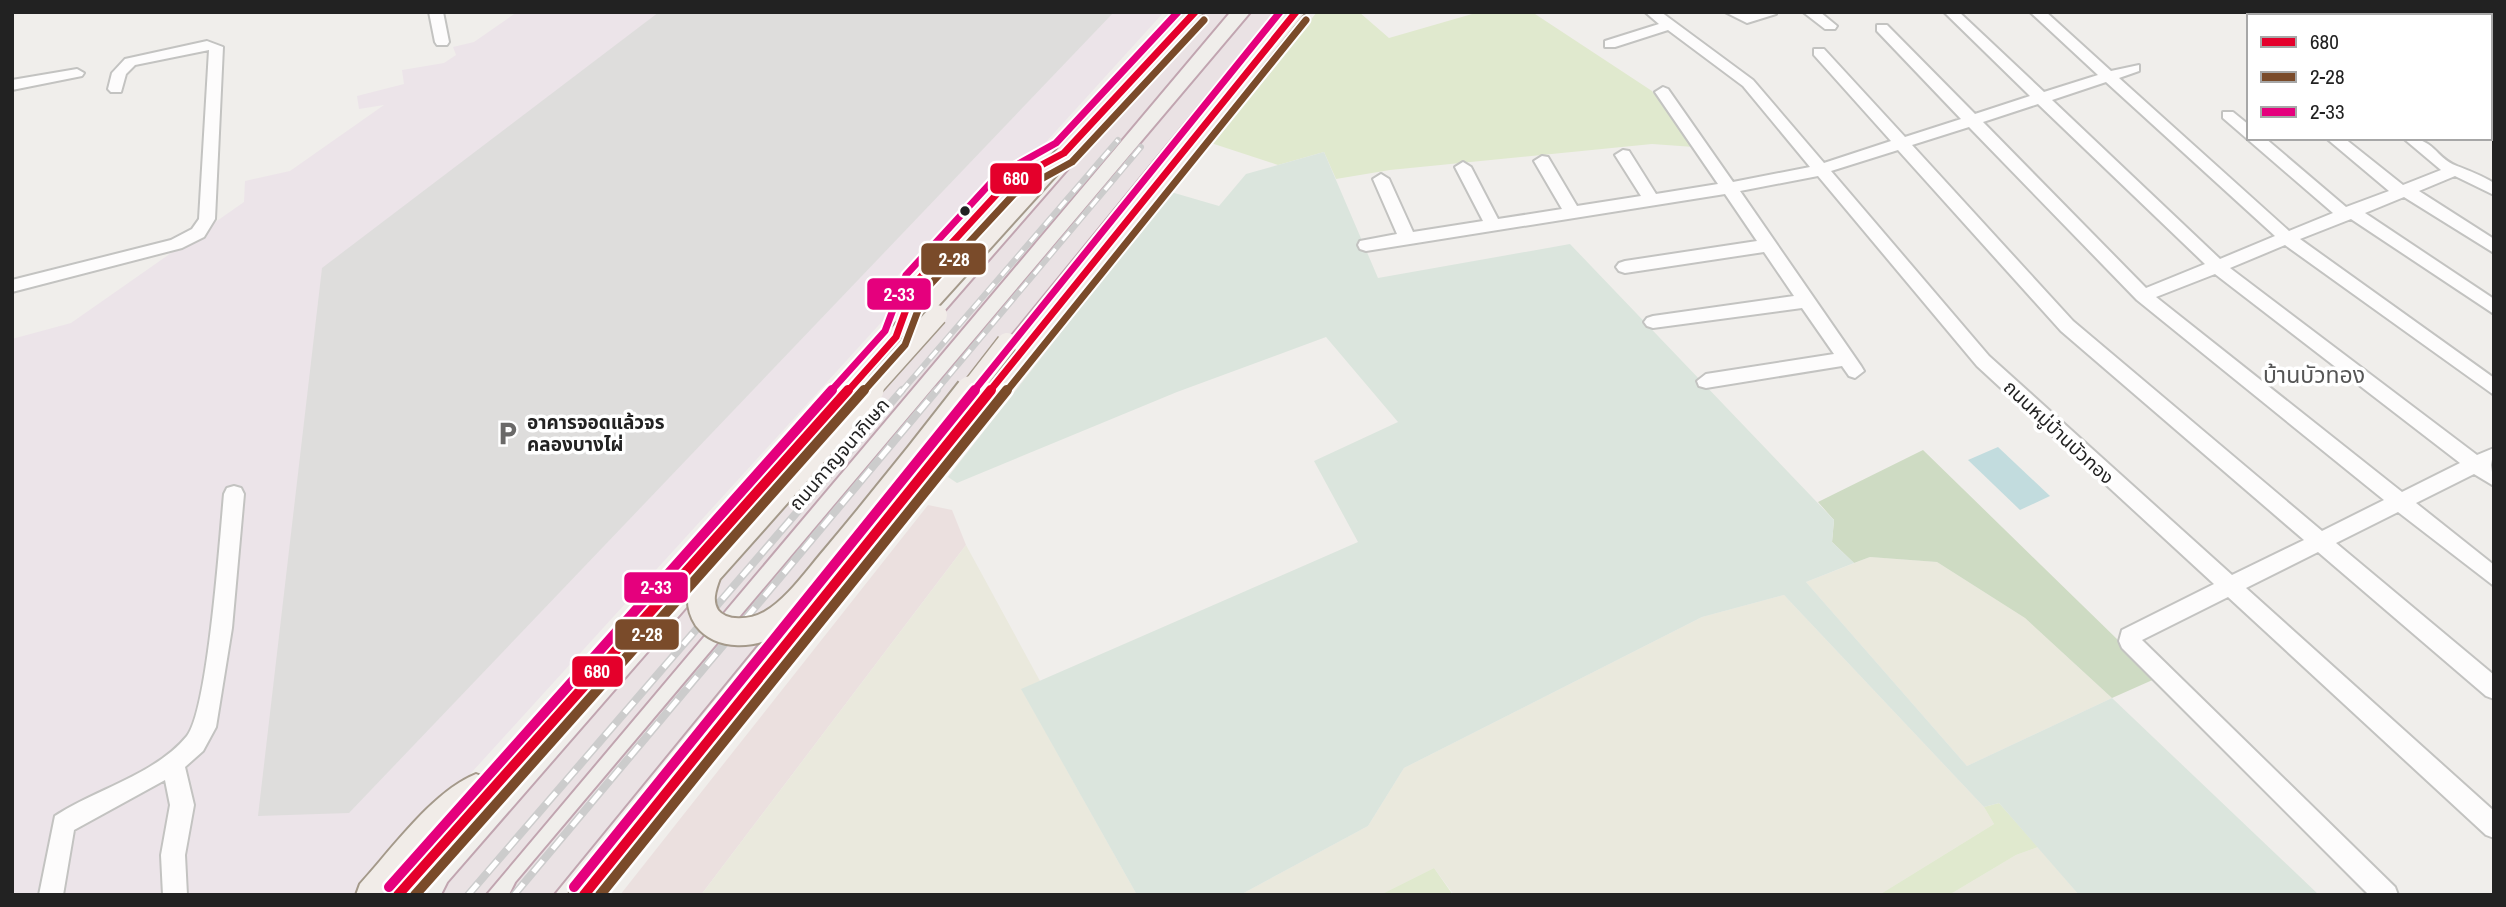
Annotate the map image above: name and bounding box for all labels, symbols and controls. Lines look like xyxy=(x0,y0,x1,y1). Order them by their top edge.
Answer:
legend xyxy=(2247,14,2492,140)
text: 680 xyxy=(2310,27,2339,56)
text: 2-28 xyxy=(2310,62,2344,91)
text: 2-33 xyxy=(2310,97,2344,126)
line badge: 680 xyxy=(989,162,1043,195)
text: 680 xyxy=(1003,165,1029,191)
unlabelled marker xyxy=(958,204,972,218)
line badge: 2-28 xyxy=(920,242,987,276)
text: 2-28 xyxy=(938,246,970,272)
line badge: 2-33 xyxy=(866,277,932,311)
text: 2-33 xyxy=(883,281,915,307)
district label: บ้านบัวทอง xyxy=(2263,359,2365,390)
street label: ถนนหมู่บ้านบัวทอง xyxy=(1998,374,2120,490)
street label: ถนนกาญจนาภิเษก xyxy=(783,392,895,516)
place label: อาคารจอดแล้วจร คลองบางไผ่ xyxy=(527,409,665,457)
parking icon: อาคารจอดแล้วจร คลองบางไผ่ xyxy=(493,419,521,447)
line badge: 2-33 xyxy=(623,571,689,604)
text: 2-33 xyxy=(640,574,672,600)
line badge: 2-28 xyxy=(614,618,680,651)
text: 2-28 xyxy=(631,621,663,647)
line badge: 680 xyxy=(571,655,624,688)
text: 680 xyxy=(584,658,610,684)

